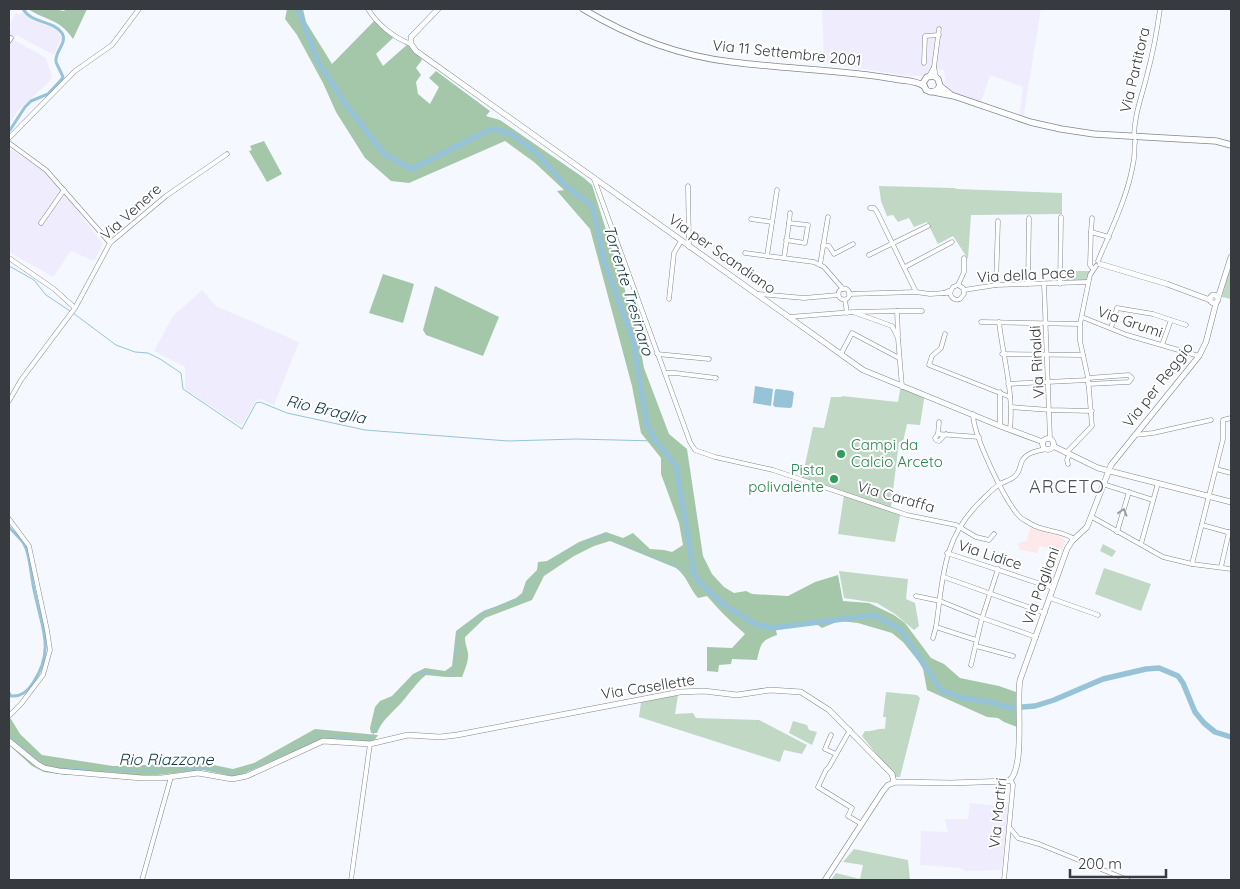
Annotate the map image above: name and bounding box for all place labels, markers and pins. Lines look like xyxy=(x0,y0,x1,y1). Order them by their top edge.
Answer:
place label: Campi da Calcio Arceto xyxy=(851,435,943,471)
marker: Campi da Calcio Arceto xyxy=(835,448,847,460)
place label: Pista polivalente xyxy=(748,460,824,496)
marker: Pista polivalente xyxy=(828,473,840,485)

